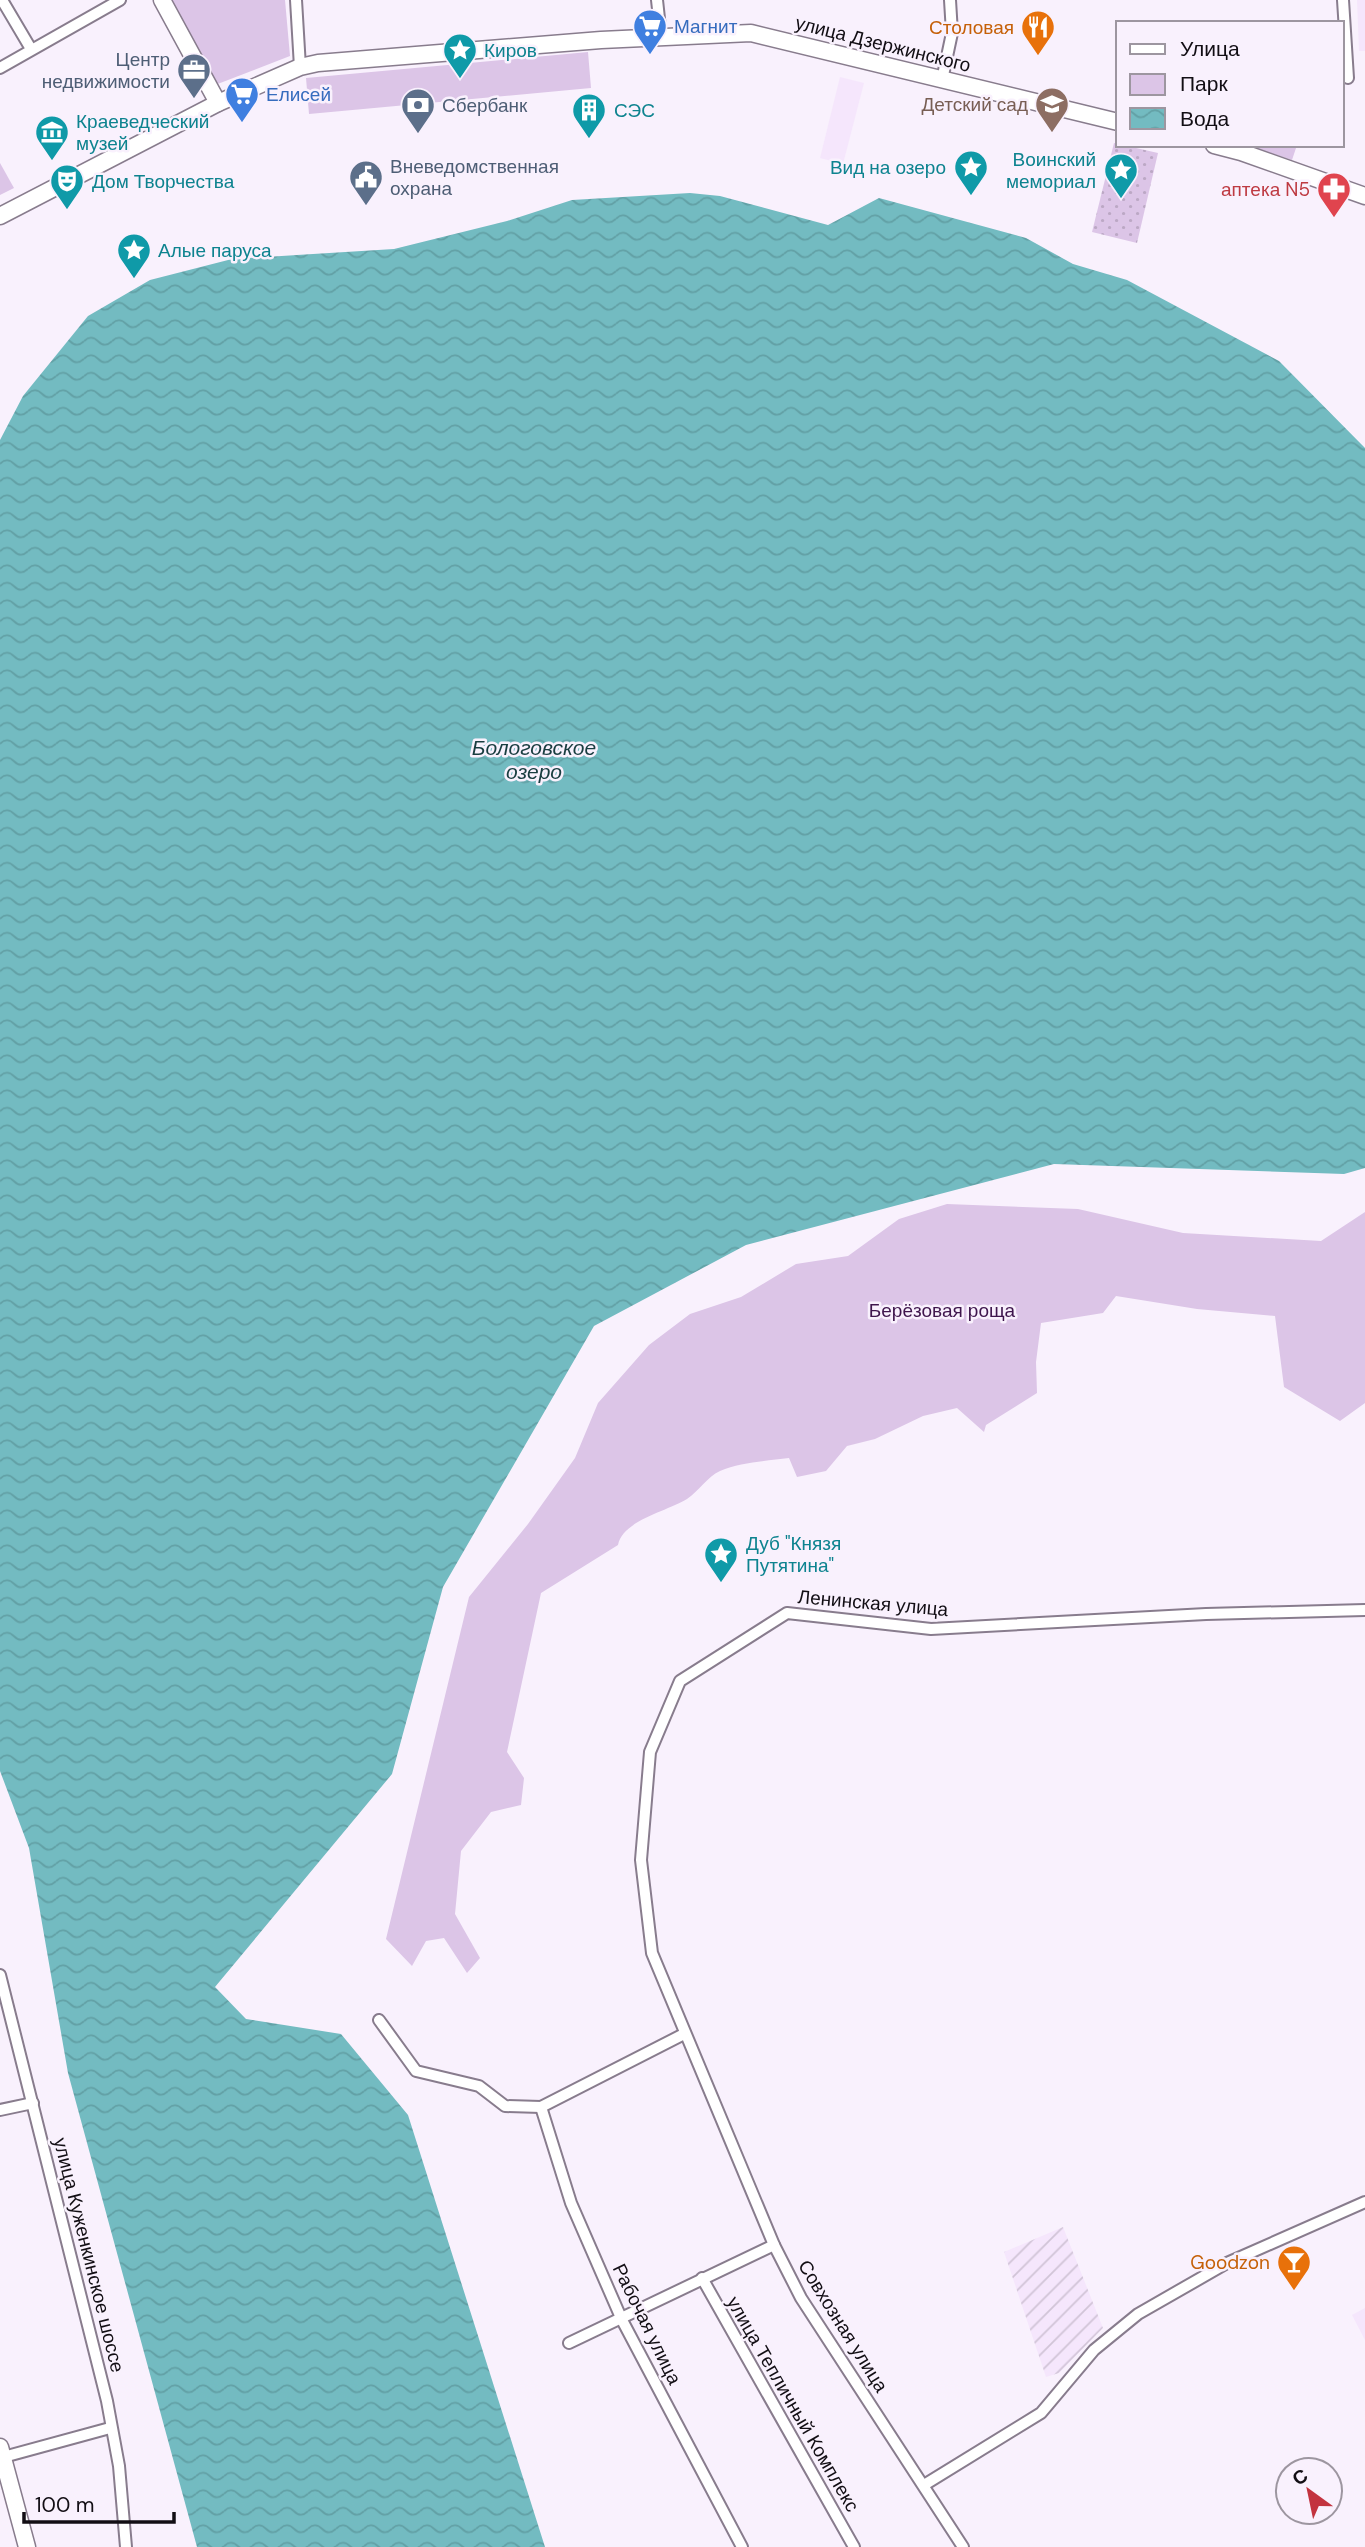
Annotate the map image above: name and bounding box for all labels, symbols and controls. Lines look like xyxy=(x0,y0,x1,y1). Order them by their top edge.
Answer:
supermarket icon: Магнит xyxy=(631,7,669,56)
restaurant icon: Столовая xyxy=(1019,8,1057,57)
street label: улица Дзержинского xyxy=(793,10,973,78)
place label: Магнит xyxy=(674,14,738,39)
place label: Столовая xyxy=(929,15,1014,40)
legend xyxy=(1116,21,1344,147)
place icon: Киров xyxy=(441,31,479,80)
text: Улица xyxy=(1180,35,1240,63)
place label: Киров xyxy=(484,38,537,63)
place label: Центр недвижимости xyxy=(42,47,170,94)
office icon: Центр недвижимости xyxy=(175,51,213,100)
text: Парк xyxy=(1180,70,1228,98)
supermarket icon: Елисей xyxy=(223,75,261,124)
place label: Елисей xyxy=(266,82,331,107)
school or university icon: Детский сад xyxy=(1033,85,1071,134)
bank icon: Сбербанк xyxy=(399,86,437,135)
building icon: СЭС xyxy=(570,91,608,140)
place label: Детский сад xyxy=(921,92,1028,117)
place label: Сбербанк xyxy=(442,93,528,118)
place label: СЭС xyxy=(614,98,655,123)
text: Вода xyxy=(1180,105,1229,133)
place label: Краеведческий музей xyxy=(76,109,209,156)
museum icon: Краеведческий музей xyxy=(33,113,71,162)
place label: Воинский мемориал xyxy=(1006,147,1096,194)
place icon: Вид на озеро xyxy=(952,148,990,197)
place icon: Воинский мемориал xyxy=(1102,151,1140,200)
place label: Вневедомственная охрана xyxy=(390,154,559,201)
place label: Вид на озеро xyxy=(830,155,946,180)
public building icon: Вневедомственная охрана xyxy=(347,158,385,207)
theatre icon: Дом Творчества xyxy=(48,162,86,211)
place label: Дом Творчества xyxy=(92,169,235,194)
pharmacy icon: аптека N5 xyxy=(1315,170,1353,219)
place label: аптека N5 xyxy=(1221,177,1310,202)
place icon: Алые паруса xyxy=(115,231,153,280)
place label: Алые паруса xyxy=(158,238,272,263)
water label: Бологовское озеро xyxy=(472,734,596,786)
park label: Берёзовая роща xyxy=(869,1298,1016,1323)
place label: Дуб "Князя Путятина" xyxy=(746,1531,841,1578)
place icon: Дуб "Князя Путятина" xyxy=(702,1535,740,1584)
street label: Ленинская улица xyxy=(797,1584,950,1622)
street label: улица Куженкинское шоссе xyxy=(48,2135,130,2375)
bar icon: Goodzon xyxy=(1275,2243,1313,2292)
place label: Goodzon xyxy=(1190,2250,1270,2275)
street label: Совхозная улица xyxy=(792,2255,894,2397)
street label: Рабочая улица xyxy=(607,2259,687,2389)
street label: улица Тепличный Комплекс xyxy=(721,2292,865,2516)
north arrow xyxy=(1274,2456,1344,2526)
text: С xyxy=(1287,2463,1313,2491)
scale bar xyxy=(24,2480,175,2524)
text: 100 m xyxy=(35,2491,95,2519)

